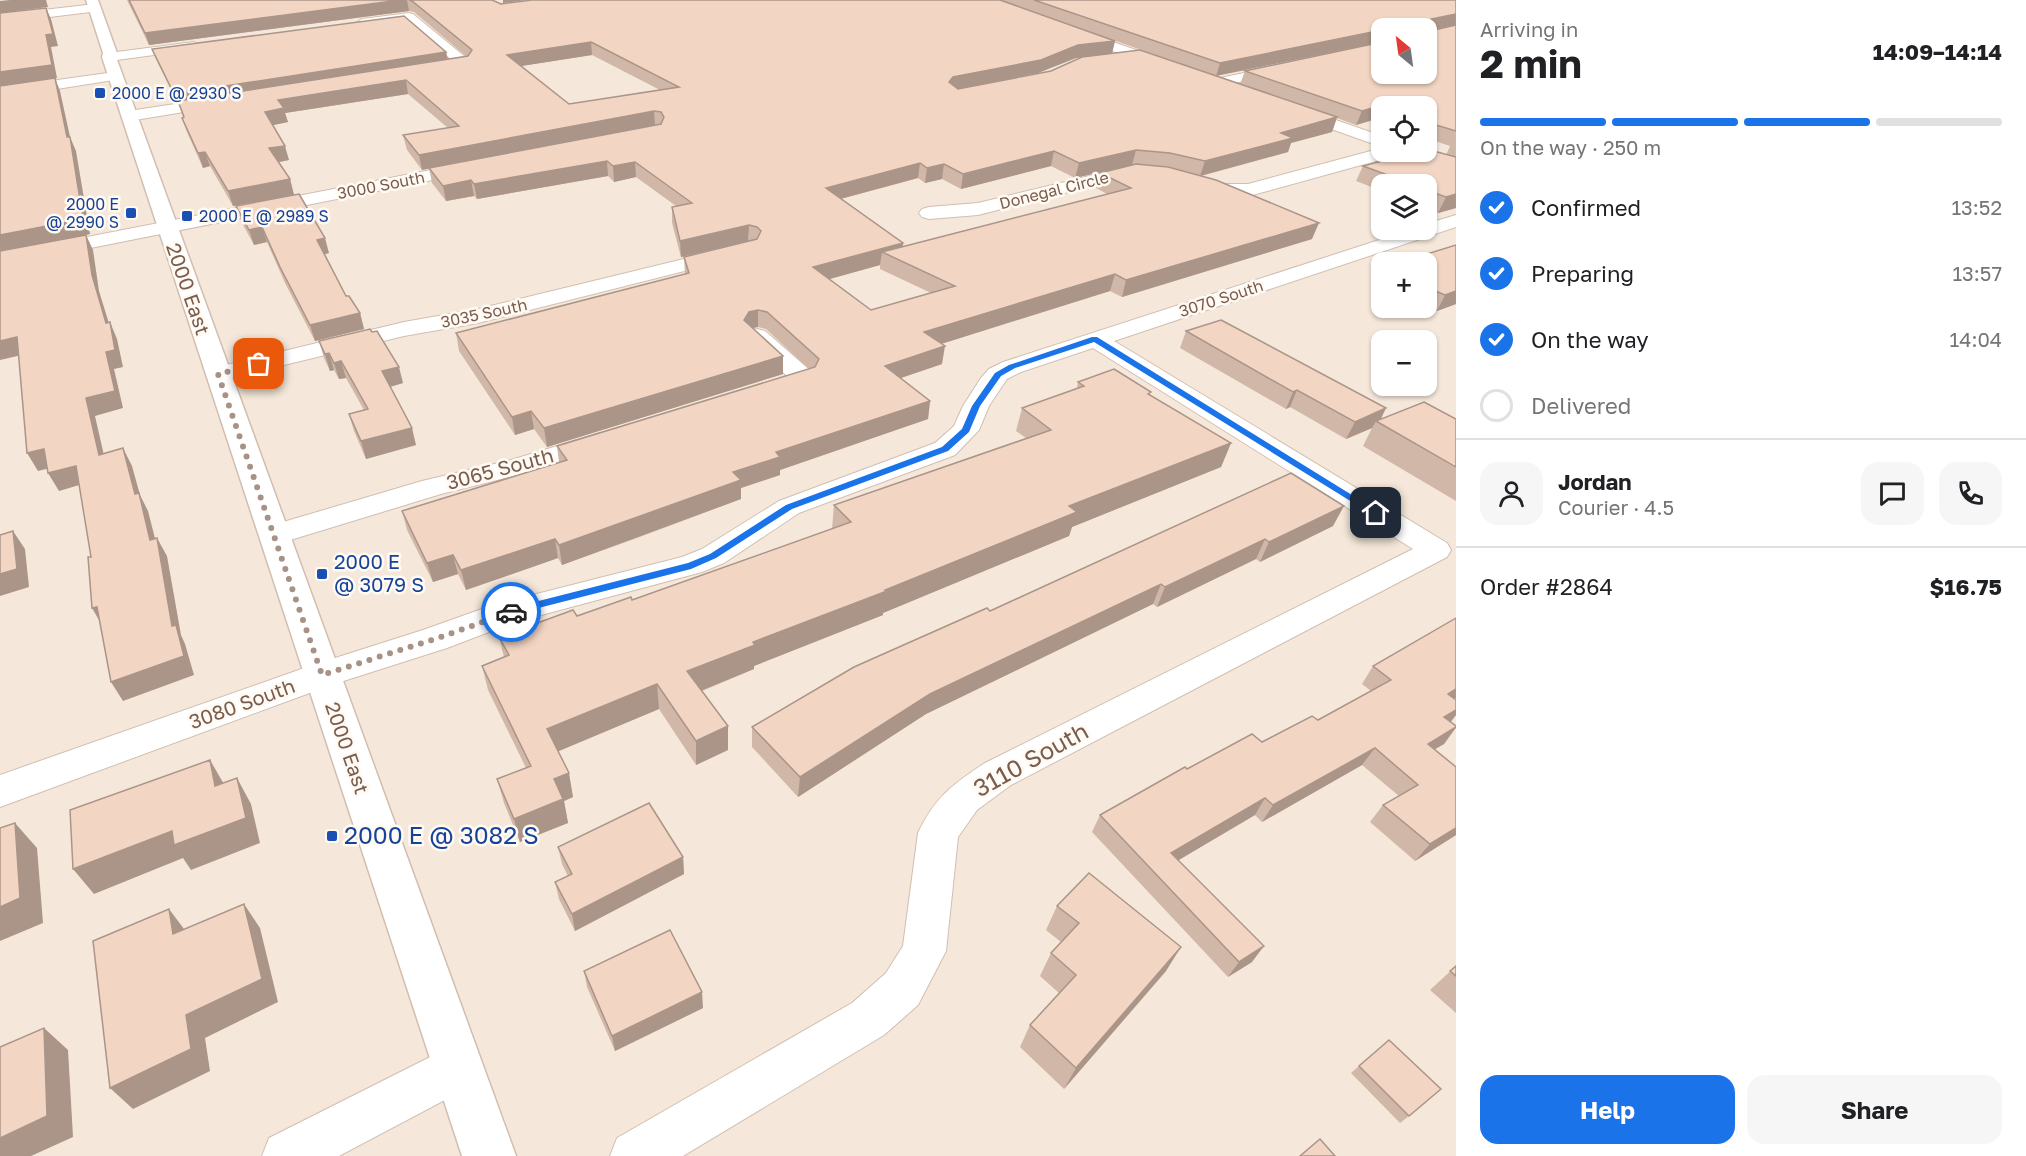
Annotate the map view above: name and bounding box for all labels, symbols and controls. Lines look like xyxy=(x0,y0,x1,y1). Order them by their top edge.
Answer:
text: Arriving in xyxy=(1480,17,1578,41)
north arrow xyxy=(1371,18,1437,84)
map controls xyxy=(1371,18,1437,396)
text: 14:09–14:14 xyxy=(1873,38,2002,65)
text: 2 min xyxy=(1480,40,1582,87)
place label: 2000 E @ 2930 S xyxy=(112,83,242,103)
marker: 2000 E @ 2930 S xyxy=(93,86,107,100)
button: locate xyxy=(1371,96,1437,162)
text: On the way · 250 m xyxy=(1480,135,1661,159)
street label: 3000 South xyxy=(335,167,427,203)
street label: Donegal Circle xyxy=(997,167,1111,213)
button: layers xyxy=(1371,174,1437,240)
icon: check xyxy=(1480,191,1513,224)
place label: 2000 E @ 2990 S xyxy=(46,194,119,232)
text: Confirmed xyxy=(1531,194,1641,221)
text: 13:52 xyxy=(1951,195,2002,219)
marker: 2000 E @ 2990 S xyxy=(124,206,138,220)
place label: 2000 E @ 2989 S xyxy=(199,206,329,226)
marker: 2000 E @ 2989 S xyxy=(180,209,194,223)
street label: 2000 East xyxy=(162,240,216,338)
button: + xyxy=(1371,252,1437,318)
icon: check xyxy=(1480,257,1513,290)
text: Preparing xyxy=(1531,260,1634,287)
text: 13:57 xyxy=(1952,261,2002,285)
street label: 3070 South xyxy=(1176,275,1266,321)
street label: 3035 South xyxy=(439,294,529,332)
icon: check xyxy=(1480,323,1513,356)
text: On the way xyxy=(1531,326,1649,353)
text: 14:04 xyxy=(1950,327,2002,351)
button: − xyxy=(1371,330,1437,396)
pin xyxy=(233,338,284,389)
icon: bag xyxy=(242,347,275,380)
text: Delivered xyxy=(1531,392,1631,419)
street label: 3065 South xyxy=(444,442,556,494)
button: person xyxy=(1480,462,1543,525)
button: chat xyxy=(1861,462,1924,525)
button: phone xyxy=(1939,462,2002,525)
text: Jordan xyxy=(1558,468,1632,495)
pin xyxy=(1350,487,1401,538)
text: Courier · 4.5 xyxy=(1558,495,1674,519)
icon: home xyxy=(1359,496,1392,529)
place label: 2000 E @ 3079 S xyxy=(334,549,424,596)
marker: 2000 E @ 3079 S xyxy=(315,567,329,581)
text: Order #2864 xyxy=(1480,573,1613,600)
text: $16.75 xyxy=(1930,573,2002,600)
courier xyxy=(481,582,541,642)
icon: car xyxy=(495,596,528,629)
street label: 3080 South xyxy=(185,673,298,733)
street label: 2000 East xyxy=(321,699,375,797)
street label: 3110 South xyxy=(968,715,1093,802)
place label: 2000 E @ 3082 S xyxy=(344,820,539,849)
marker: 2000 E @ 3082 S xyxy=(325,829,339,843)
button: Help xyxy=(1480,1075,1735,1144)
button: Share xyxy=(1747,1075,2002,1144)

